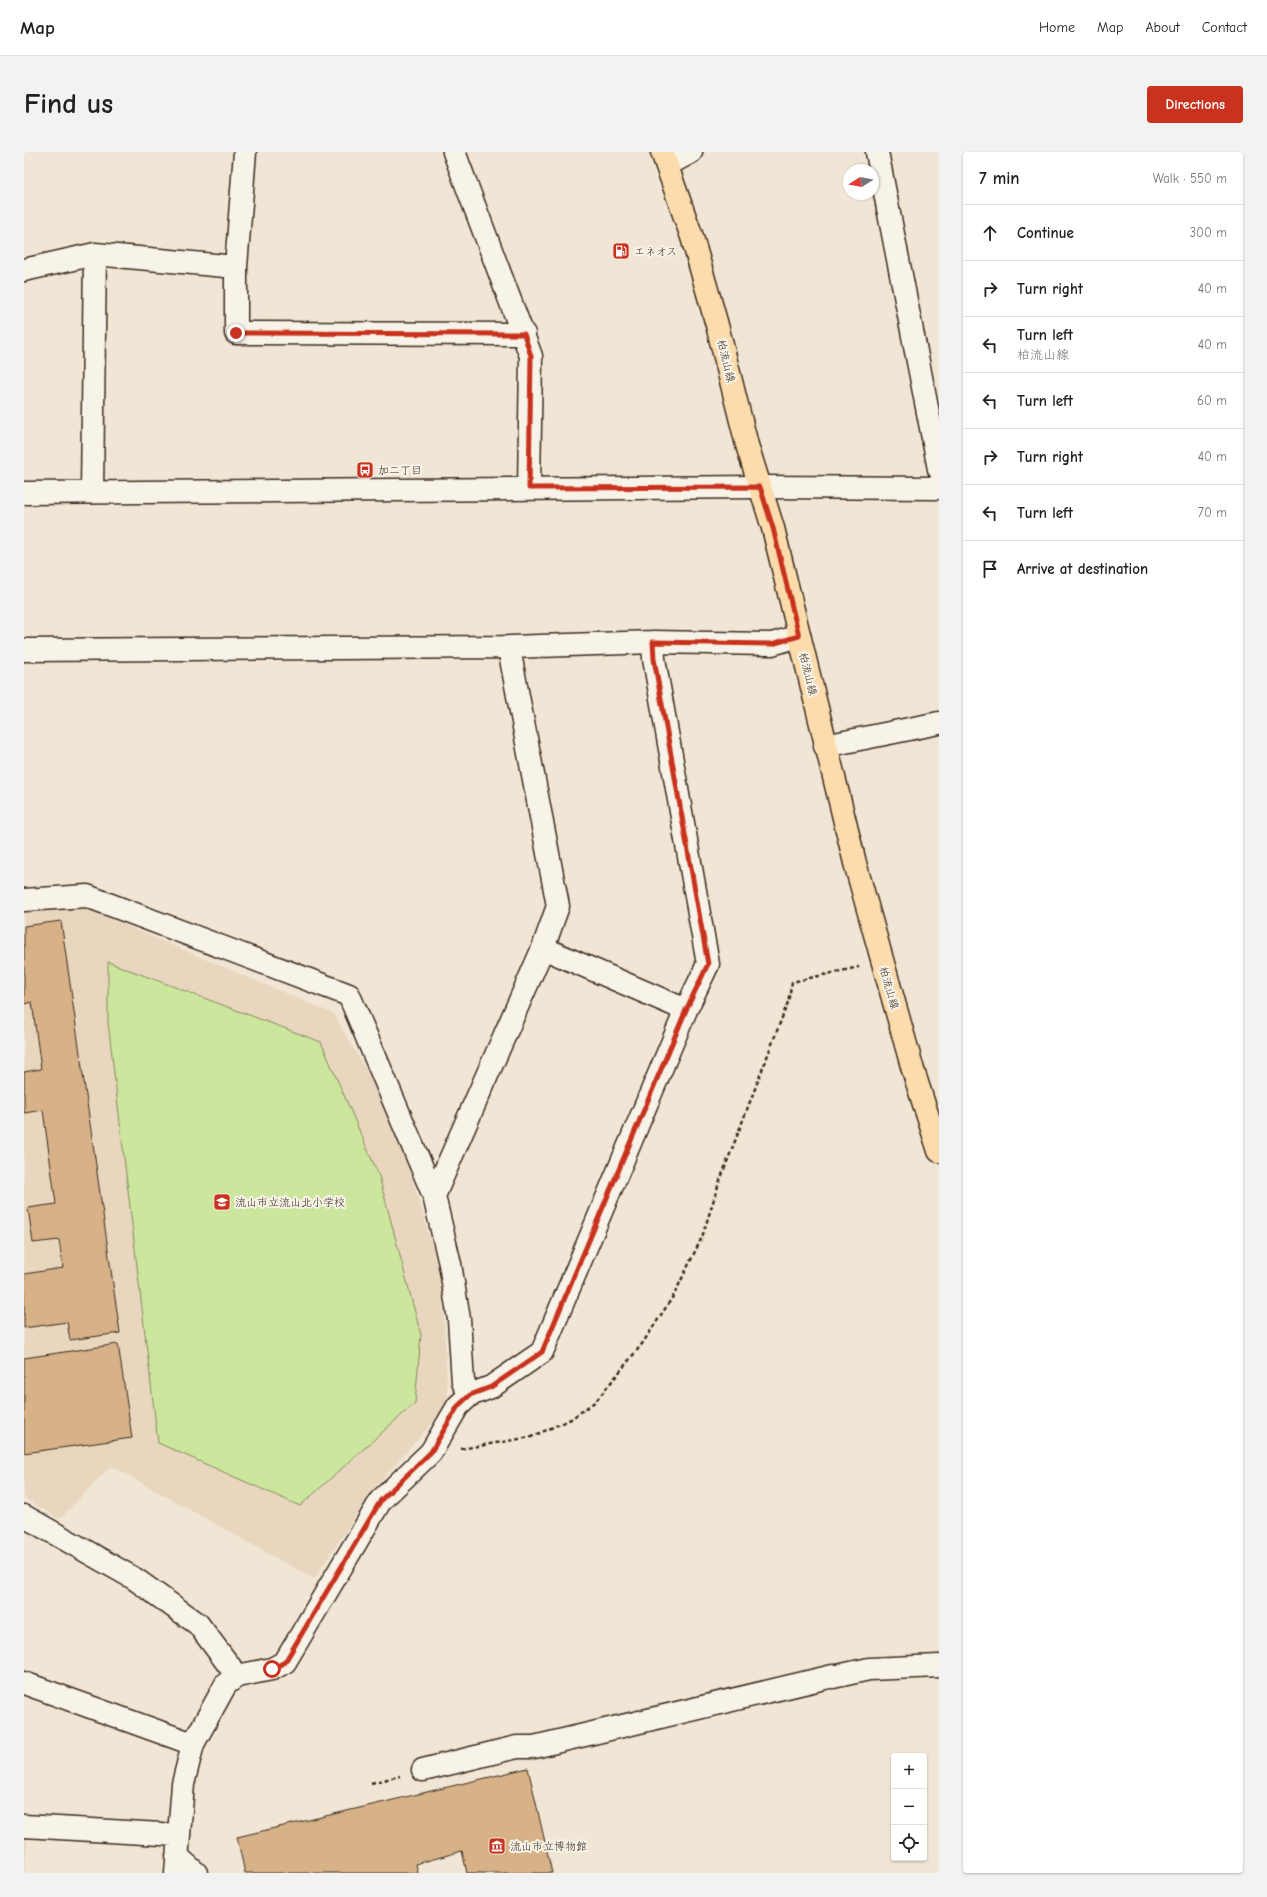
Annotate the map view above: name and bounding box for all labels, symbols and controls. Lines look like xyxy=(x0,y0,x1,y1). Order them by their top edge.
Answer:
text: Map xyxy=(20,17,55,39)
text: Home xyxy=(1039,19,1075,36)
text: Map xyxy=(1097,19,1123,36)
text: About xyxy=(1145,19,1180,36)
text: Contact xyxy=(1202,19,1247,36)
button: Directions xyxy=(1147,86,1243,123)
text: Find us xyxy=(24,88,113,120)
north arrow xyxy=(843,164,879,200)
text: 7 min xyxy=(979,169,1020,188)
text: Walk · 550 m xyxy=(1153,171,1227,186)
icon: ahead xyxy=(979,222,1001,244)
text: Continue xyxy=(1017,224,1074,242)
text: 300 m xyxy=(1189,225,1227,240)
fuel station icon: エネオス xyxy=(611,241,631,261)
place label: エネオス xyxy=(634,245,677,258)
icon: right xyxy=(979,278,1001,300)
text: Turn right xyxy=(1017,280,1083,298)
text: 40 m xyxy=(1198,281,1227,296)
route end xyxy=(227,324,245,342)
text: Turn left xyxy=(1017,326,1073,344)
icon: left xyxy=(979,334,1001,356)
text: 40 m xyxy=(1198,337,1227,352)
street label: 柏流山線 xyxy=(714,338,738,384)
text: 柏流山線 xyxy=(1017,347,1069,362)
icon: left xyxy=(979,390,1001,412)
text: Turn left xyxy=(1017,392,1073,410)
text: 60 m xyxy=(1197,393,1227,408)
icon: right xyxy=(979,446,1001,468)
text: Turn right xyxy=(1017,448,1083,466)
text: 40 m xyxy=(1198,449,1227,464)
bus stop icon: 加二丁目 xyxy=(355,460,375,480)
place label: 加二丁目 xyxy=(378,464,422,477)
icon: left xyxy=(979,502,1001,524)
text: Turn left xyxy=(1017,504,1073,522)
text: 70 m xyxy=(1198,505,1227,520)
icon: arrive xyxy=(979,558,1001,580)
text: Arrive at destination xyxy=(1017,560,1148,578)
street label: 柏流山線 xyxy=(796,651,820,697)
street label: 柏流山線 xyxy=(877,965,901,1011)
school or university icon: 流山市立流山北小学校 xyxy=(212,1192,232,1212)
place label: 流山市立流山北小学校 xyxy=(235,1196,345,1209)
route start xyxy=(263,1660,281,1678)
map controls xyxy=(891,1753,927,1861)
button: + xyxy=(891,1753,927,1789)
button: − xyxy=(891,1789,927,1825)
button: locate xyxy=(891,1825,927,1861)
museum icon: 流山市立博物館 xyxy=(487,1836,507,1856)
place label: 流山市立博物館 xyxy=(510,1840,587,1853)

